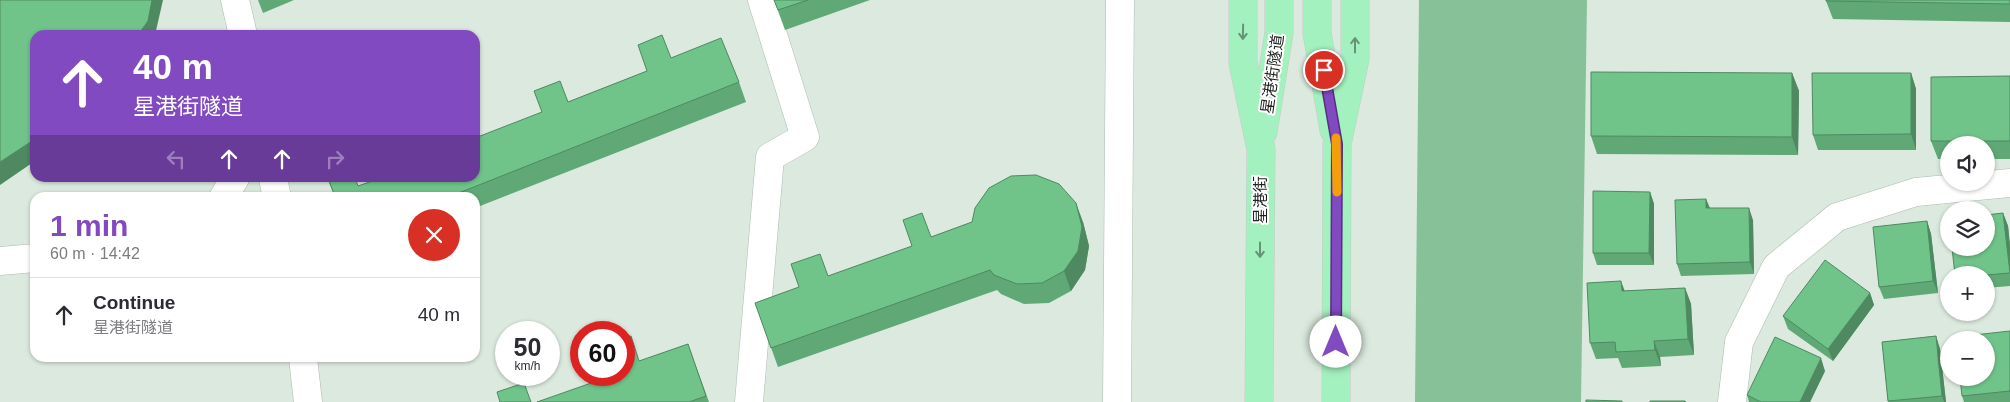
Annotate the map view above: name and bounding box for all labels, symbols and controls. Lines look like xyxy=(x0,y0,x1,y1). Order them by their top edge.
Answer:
one-way arrow xyxy=(1238,23,1248,39)
street label: 星港街隧道 xyxy=(1259,33,1286,115)
one-way arrow xyxy=(1350,37,1360,53)
text: 40 m xyxy=(133,47,213,86)
pin xyxy=(1303,49,1345,91)
icon: ahead xyxy=(50,50,115,115)
icon: arrive xyxy=(1310,56,1338,84)
text: 星港街隧道 xyxy=(133,94,243,119)
map controls xyxy=(1940,136,1995,386)
button: sound xyxy=(1940,136,1995,191)
icon: left xyxy=(162,145,190,173)
icon: ahead xyxy=(215,145,243,173)
icon: ahead xyxy=(268,145,296,173)
icon: right xyxy=(321,145,349,173)
street label: 星港街 xyxy=(1252,176,1269,224)
button: layers xyxy=(1940,201,1995,256)
text: 1 min xyxy=(50,209,128,242)
button: close xyxy=(408,209,460,261)
one-way arrow xyxy=(1255,242,1265,258)
text: 60 m · 14:42 xyxy=(50,245,140,262)
button: + xyxy=(1940,266,1995,321)
text: Continue xyxy=(93,292,175,313)
icon: ahead xyxy=(50,301,78,329)
text: 40 m xyxy=(418,304,460,325)
position arrow xyxy=(1309,315,1361,367)
text: 星港街隧道 xyxy=(93,319,173,336)
speed limit sign: 60 xyxy=(570,321,635,386)
button: − xyxy=(1940,331,1995,386)
text: 50 xyxy=(514,333,541,361)
text: km/h xyxy=(514,359,541,373)

